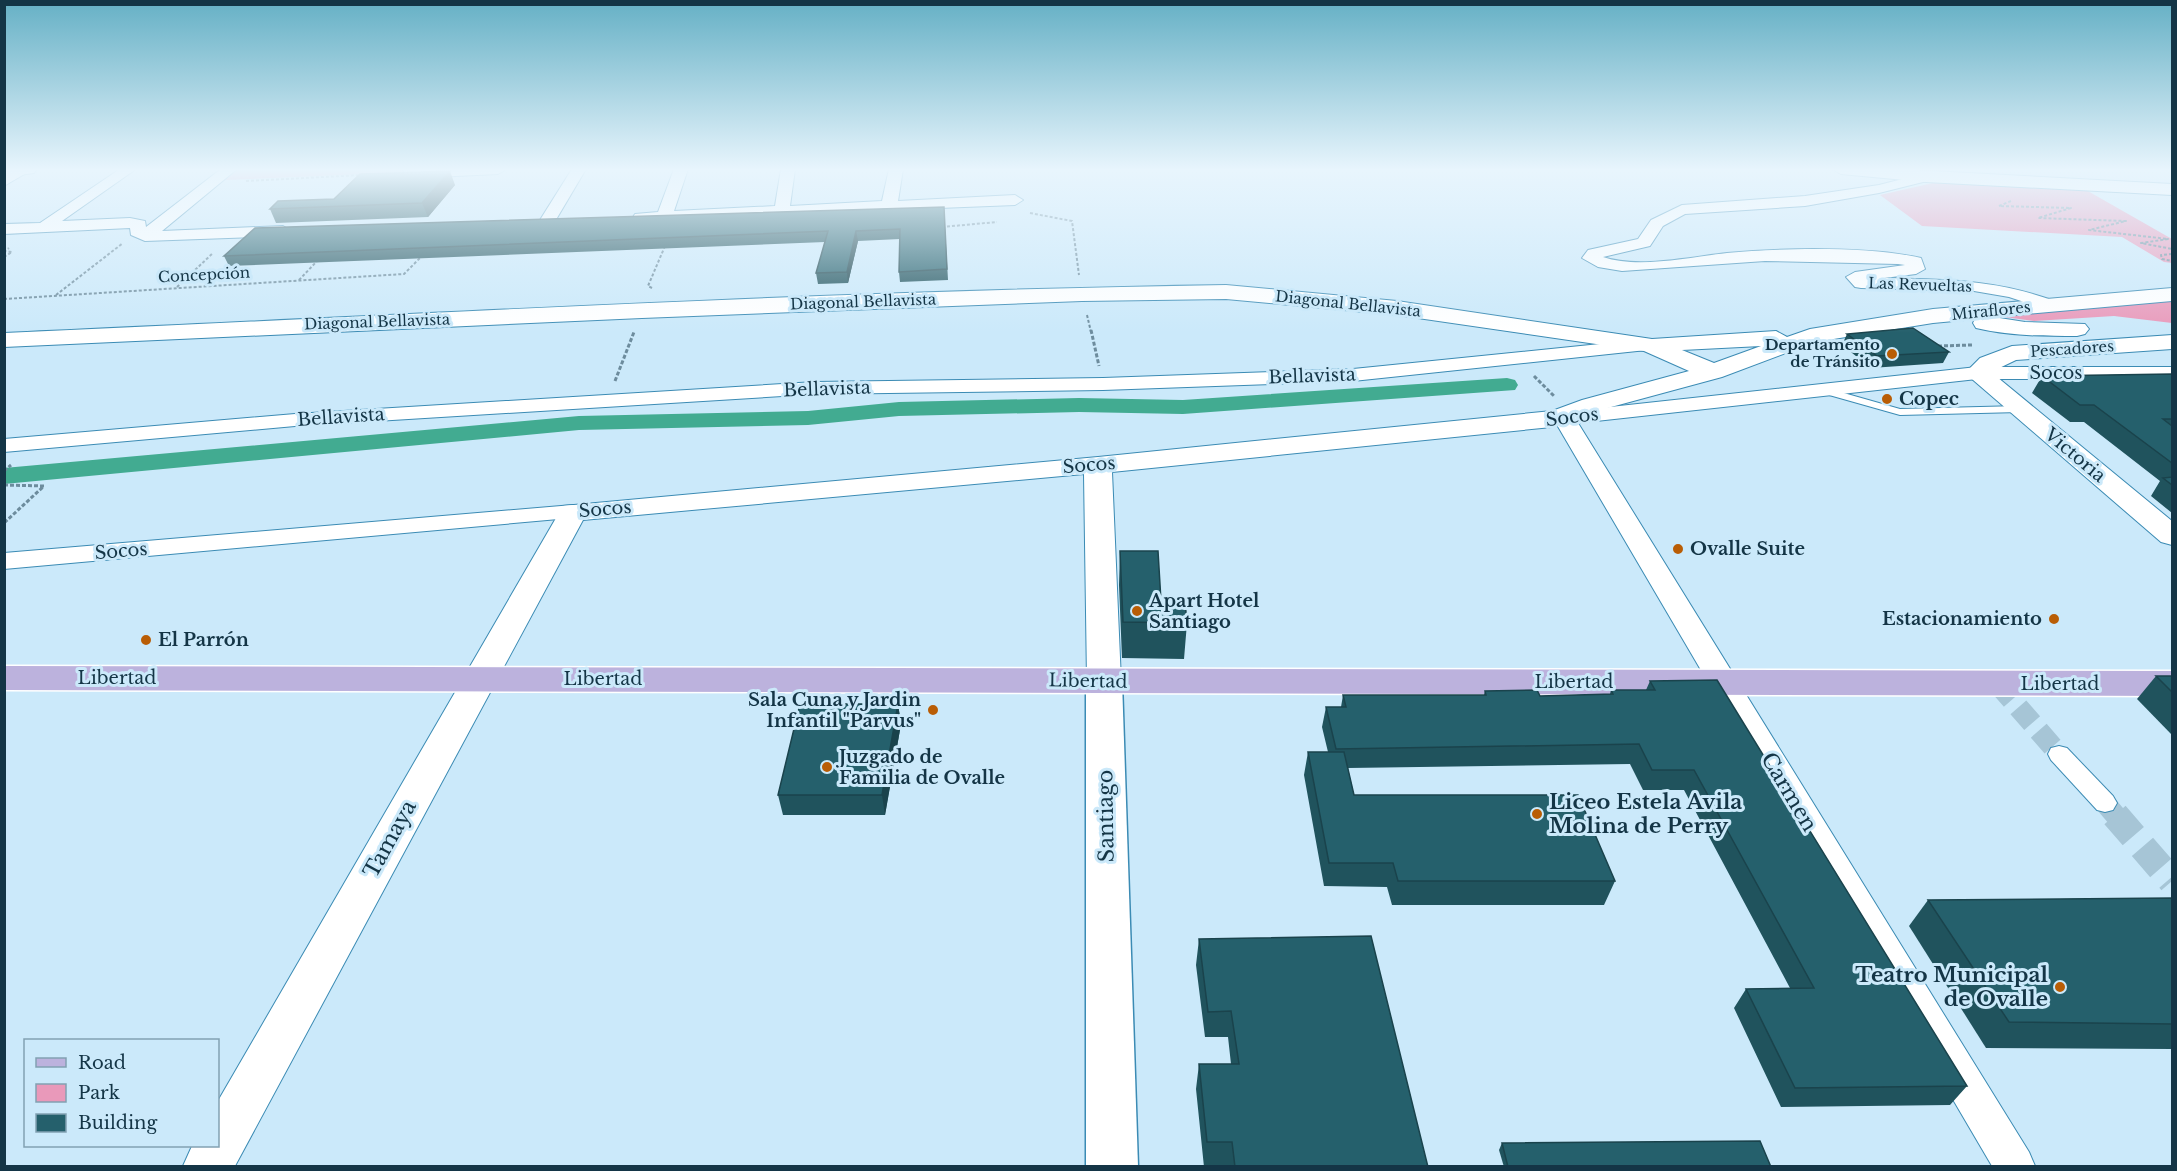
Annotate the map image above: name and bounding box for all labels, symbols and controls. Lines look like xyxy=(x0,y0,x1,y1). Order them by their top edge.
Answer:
street label: Concepción xyxy=(157,263,251,286)
street label: Las Revueltas xyxy=(1868,273,1972,296)
street label: Diagonal Bellavista xyxy=(1274,286,1422,321)
street label: Diagonal Bellavista xyxy=(790,289,937,314)
street label: Miraflores xyxy=(1951,297,2032,324)
street label: Diagonal Bellavista xyxy=(304,309,451,334)
place label: Departamento de Tránsito xyxy=(1765,335,1880,371)
street label: Pescadores xyxy=(2029,336,2115,361)
marker: Departamento de Tránsito xyxy=(1885,347,1899,361)
street label: Socos xyxy=(2030,362,2082,384)
street label: Bellavista xyxy=(1268,363,1356,389)
street label: Bellavista xyxy=(783,376,871,402)
place label: Copec xyxy=(1899,388,1959,410)
marker: Copec xyxy=(1880,392,1894,406)
street label: Bellavista xyxy=(297,403,385,431)
street label: Socos xyxy=(1544,403,1600,431)
street label: Victoria xyxy=(2039,422,2110,487)
street label: Socos xyxy=(1062,452,1116,478)
street label: Socos xyxy=(578,496,632,522)
street label: Socos xyxy=(94,538,148,564)
place label: Ovalle Suite xyxy=(1690,538,1805,560)
marker: Ovalle Suite xyxy=(1671,542,1685,556)
place label: Apart Hotel Santiago xyxy=(1148,590,1260,633)
marker: Apart Hotel Santiago xyxy=(1130,604,1144,618)
place label: Estacionamiento xyxy=(1882,608,2042,630)
marker: Estacionamiento xyxy=(2047,612,2061,626)
place label: El Parrón xyxy=(158,629,249,651)
marker: El Parrón xyxy=(139,633,153,647)
street label: Libertad xyxy=(78,667,156,689)
street label: Libertad xyxy=(564,668,642,690)
street label: Libertad xyxy=(1048,669,1128,693)
street label: Libertad xyxy=(1535,671,1613,693)
street label: Libertad xyxy=(2021,673,2099,695)
place label: Sala Cuna y Jardin Infantil "Parvus" xyxy=(748,689,921,732)
marker: Sala Cuna y Jardin Infantil "Parvus" xyxy=(926,703,940,717)
place label: Juzgado de Familia de Ovalle xyxy=(835,746,1005,789)
street label: Carmen xyxy=(1755,748,1823,836)
marker: Juzgado de Familia de Ovalle xyxy=(820,760,834,774)
street label: Santiago xyxy=(1092,769,1120,863)
place label: Liceo Estela Avila Molina de Perry xyxy=(1549,789,1742,839)
street label: Tamaya xyxy=(358,795,422,882)
marker: Liceo Estela Avila Molina de Perry xyxy=(1530,807,1544,821)
place label: Teatro Municipal de Ovalle xyxy=(1855,962,2049,1012)
marker: Teatro Municipal de Ovalle xyxy=(2053,980,2067,994)
legend xyxy=(24,1039,219,1147)
text: Road xyxy=(78,1052,126,1074)
text: Park xyxy=(78,1082,120,1104)
text: Building xyxy=(78,1112,157,1134)

